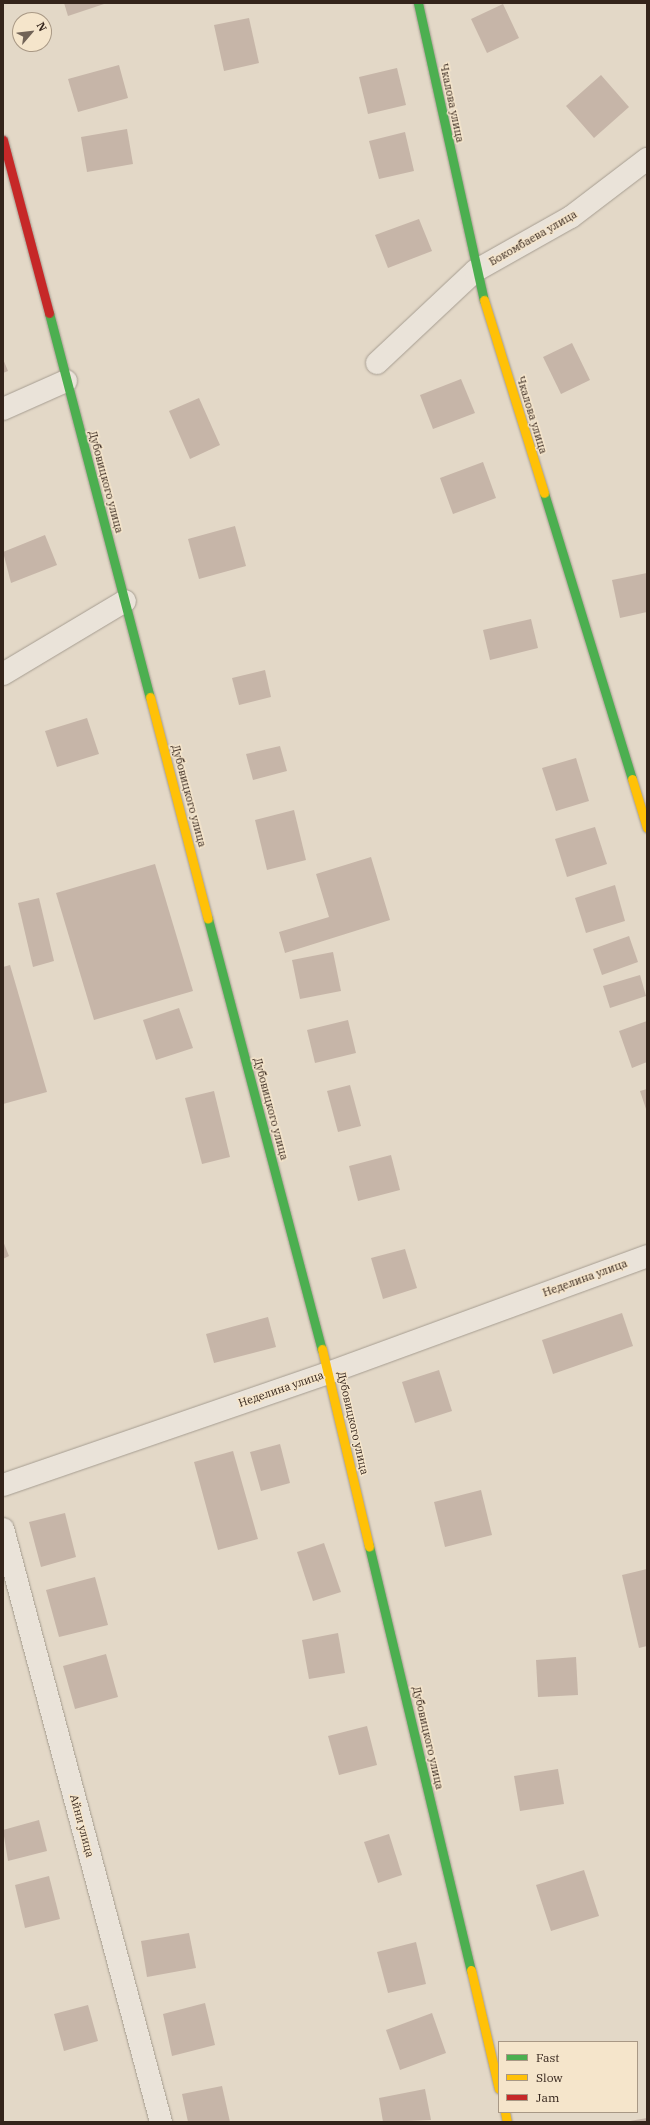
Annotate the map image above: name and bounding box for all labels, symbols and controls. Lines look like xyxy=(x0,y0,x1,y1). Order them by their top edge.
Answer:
north arrow xyxy=(12,12,52,52)
text: N xyxy=(33,20,50,34)
street label: Чкалова улица xyxy=(437,62,467,144)
street label: Бокомбаева улица xyxy=(487,207,579,269)
street label: Чкалова улица xyxy=(514,375,550,455)
street label: Дубовицкого улица xyxy=(86,429,126,535)
street label: Дубовицкого улица xyxy=(169,743,209,849)
street label: Дубовицкого улица xyxy=(251,1056,291,1162)
street label: Неделина улица xyxy=(541,1257,629,1299)
street label: Неделина улица xyxy=(237,1368,325,1410)
street label: Дубовицкого улица xyxy=(335,1370,371,1476)
street label: Дубовицкого улица xyxy=(410,1685,446,1791)
street label: Айни улица xyxy=(67,1793,97,1859)
legend xyxy=(498,2041,638,2113)
text: Fast xyxy=(536,2050,560,2065)
text: Slow xyxy=(536,2070,563,2085)
text: Jam xyxy=(536,2090,559,2105)

